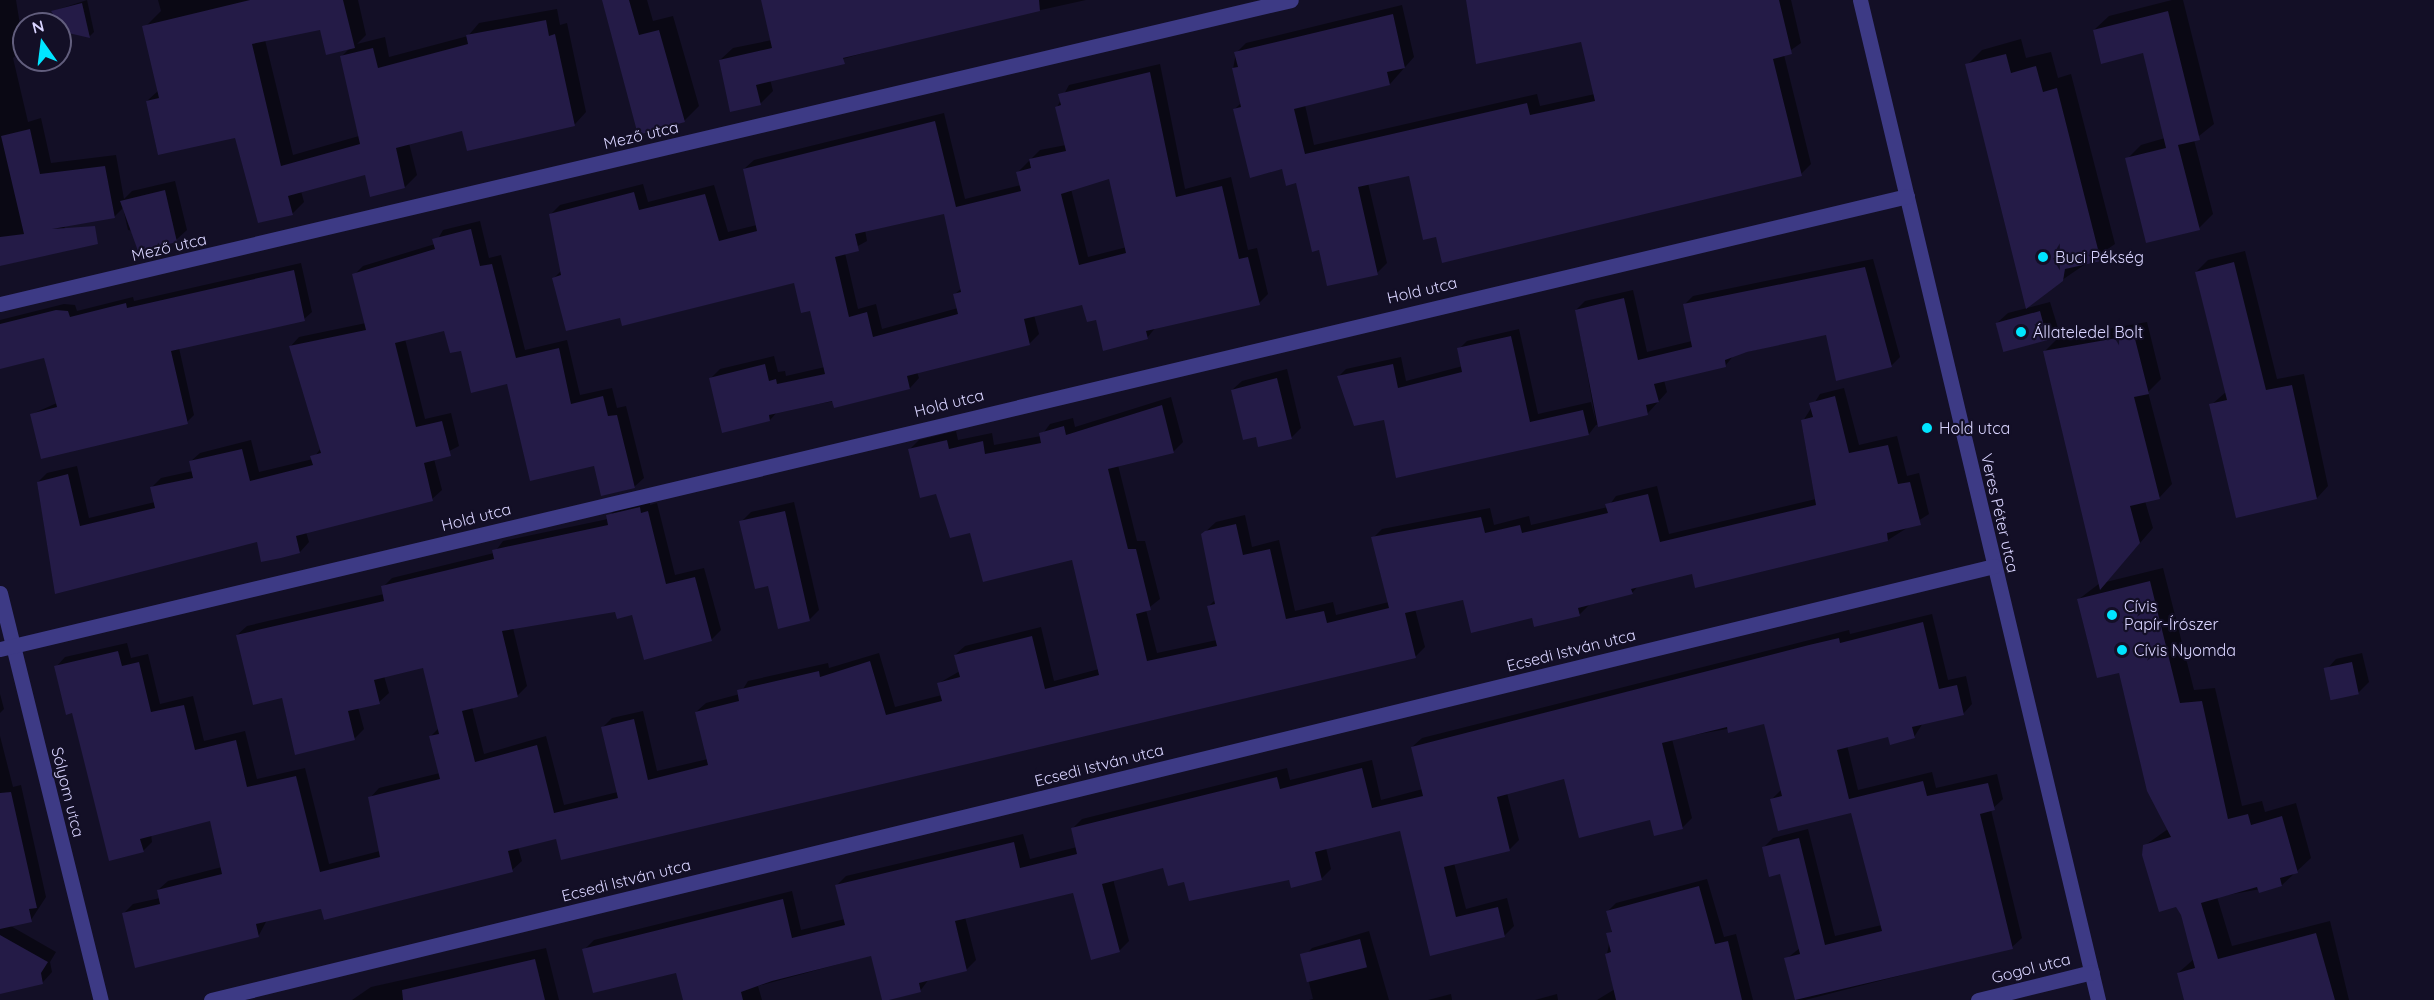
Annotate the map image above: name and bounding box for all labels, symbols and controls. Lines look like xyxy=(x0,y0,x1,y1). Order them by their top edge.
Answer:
north arrow xyxy=(12,12,72,72)
text: N xyxy=(30,15,46,38)
street label: Mező utca xyxy=(602,117,680,153)
street label: Mező utca xyxy=(130,229,208,265)
place label: Buci Pékség xyxy=(2055,247,2144,267)
marker: Buci Pékség xyxy=(2036,250,2050,264)
street label: Hold utca xyxy=(1385,273,1459,307)
place label: Állateledel Bolt xyxy=(2033,322,2143,342)
marker: Állateledel Bolt xyxy=(2014,325,2028,339)
street label: Hold utca xyxy=(912,385,986,421)
place label: Hold utca xyxy=(1939,418,2010,438)
marker: Hold utca xyxy=(1920,421,1934,435)
street label: Veres Péter utca xyxy=(1977,452,2023,574)
street label: Hold utca xyxy=(439,499,513,535)
place label: Cívis Papír-Írószer xyxy=(2124,596,2219,634)
marker: Cívis Papír-Írószer xyxy=(2105,608,2119,622)
street label: Ecsedi István utca xyxy=(1504,625,1638,675)
place label: Cívis Nyomda xyxy=(2134,640,2236,660)
marker: Cívis Nyomda xyxy=(2115,643,2129,657)
street label: Ecsedi István utca xyxy=(1032,740,1166,790)
street label: Sólyom utca xyxy=(48,745,88,839)
street label: Ecsedi István utca xyxy=(559,855,693,905)
street label: Gogol utca xyxy=(1990,949,2072,987)

